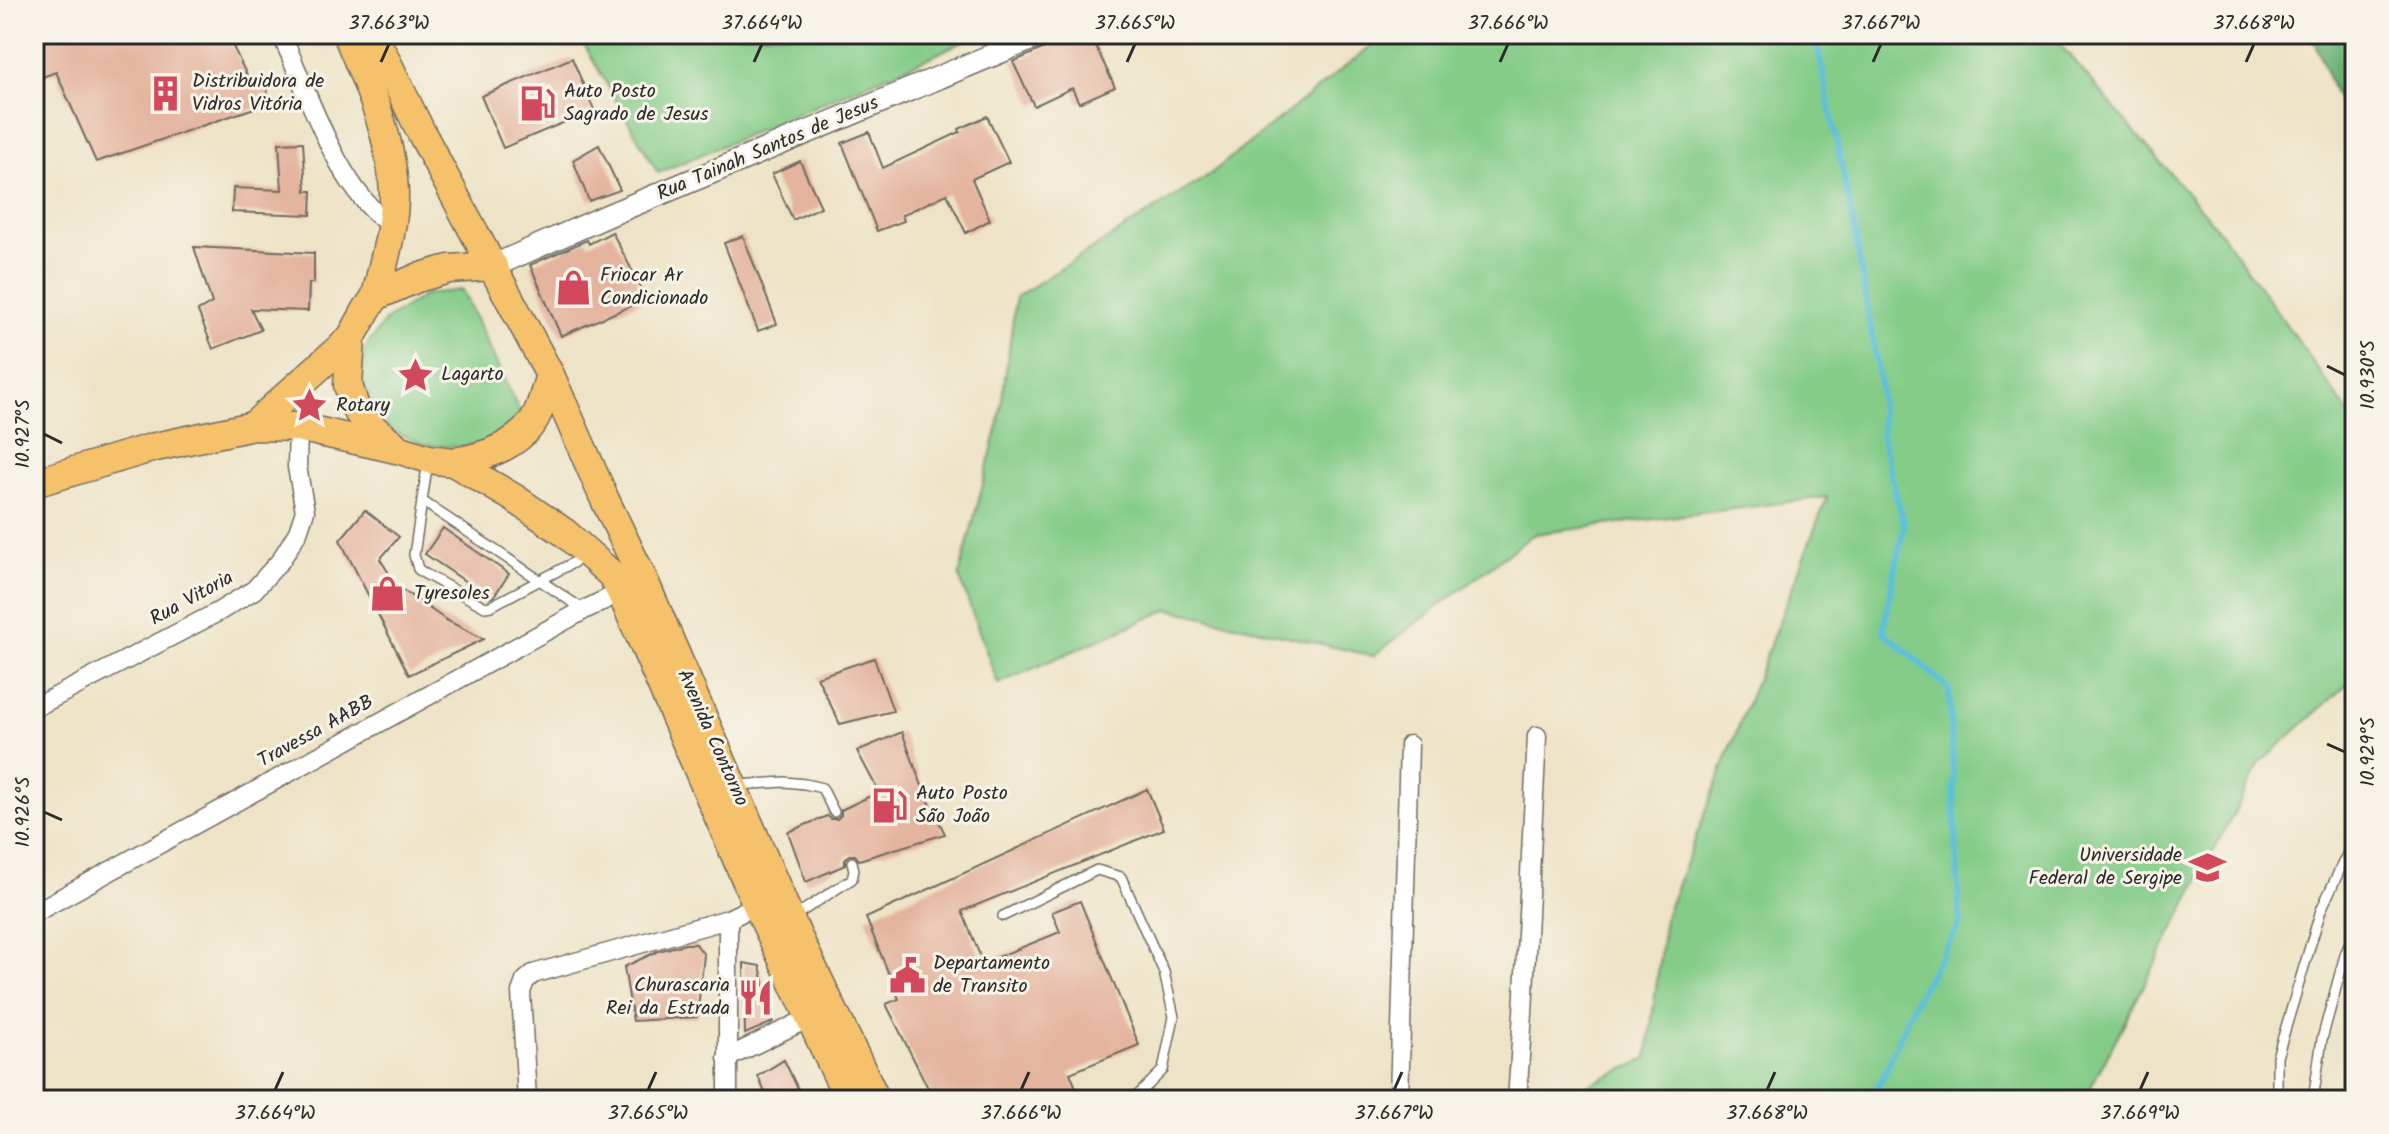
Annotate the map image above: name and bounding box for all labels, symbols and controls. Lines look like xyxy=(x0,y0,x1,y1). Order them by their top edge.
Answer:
text: 37.663°W xyxy=(348,8,430,40)
text: 37.664°W xyxy=(721,8,803,40)
text: 37.665°W xyxy=(1095,8,1175,40)
text: 37.666°W xyxy=(1467,8,1549,40)
text: 37.667°W xyxy=(1841,8,1921,40)
text: 37.668°W xyxy=(2213,8,2295,40)
place label: Distribuidora de Vidros Vitória xyxy=(192,66,324,121)
building icon: Distribuidora de Vidros Vitória xyxy=(147,74,185,112)
place label: Auto Posto Sagrado de Jesus xyxy=(564,76,709,131)
fuel station icon: Auto Posto Sagrado de Jesus xyxy=(519,84,557,122)
street label: Rua Tainah Santos de Jesus xyxy=(652,88,884,210)
place label: Friocar Ar Condicionado xyxy=(600,260,708,315)
shop icon: Friocar Ar Condicionado xyxy=(555,269,593,307)
text: 10.930°S xyxy=(2353,340,2385,410)
place icon: Lagarto xyxy=(396,356,434,394)
place label: Lagarto xyxy=(441,359,504,391)
place icon: Rotary xyxy=(291,387,329,425)
place label: Rotary xyxy=(336,390,390,422)
text: 10.927°S xyxy=(8,399,40,469)
street label: Rua Vitoria xyxy=(144,563,240,635)
shop icon: Tyresoles xyxy=(369,575,407,613)
place label: Tyresoles xyxy=(414,578,490,610)
street label: Avenida Contorno xyxy=(667,664,757,812)
street label: Travessa AABB xyxy=(252,687,380,777)
text: 10.929°S xyxy=(2353,717,2385,787)
text: 10.926°S xyxy=(8,776,40,847)
place label: Auto Posto São João xyxy=(916,778,1008,833)
fuel station icon: Auto Posto São João xyxy=(871,787,909,825)
place label: Universidade Federal de Sergipe xyxy=(2029,840,2182,895)
school or university icon: Universidade Federal de Sergipe xyxy=(2189,849,2227,887)
place label: Departamento de Transito xyxy=(933,948,1050,1003)
public building icon: Departamento de Transito xyxy=(888,957,926,995)
place label: Churascaria Rei da Estrada xyxy=(606,970,730,1025)
restaurant icon: Churascaria Rei da Estrada xyxy=(737,979,775,1017)
text: 37.664°W xyxy=(234,1098,316,1130)
text: 37.665°W xyxy=(608,1098,688,1130)
text: 37.666°W xyxy=(980,1098,1062,1130)
text: 37.667°W xyxy=(1354,1098,1434,1130)
text: 37.668°W xyxy=(1726,1098,1808,1130)
text: 37.669°W xyxy=(2100,1098,2180,1130)

